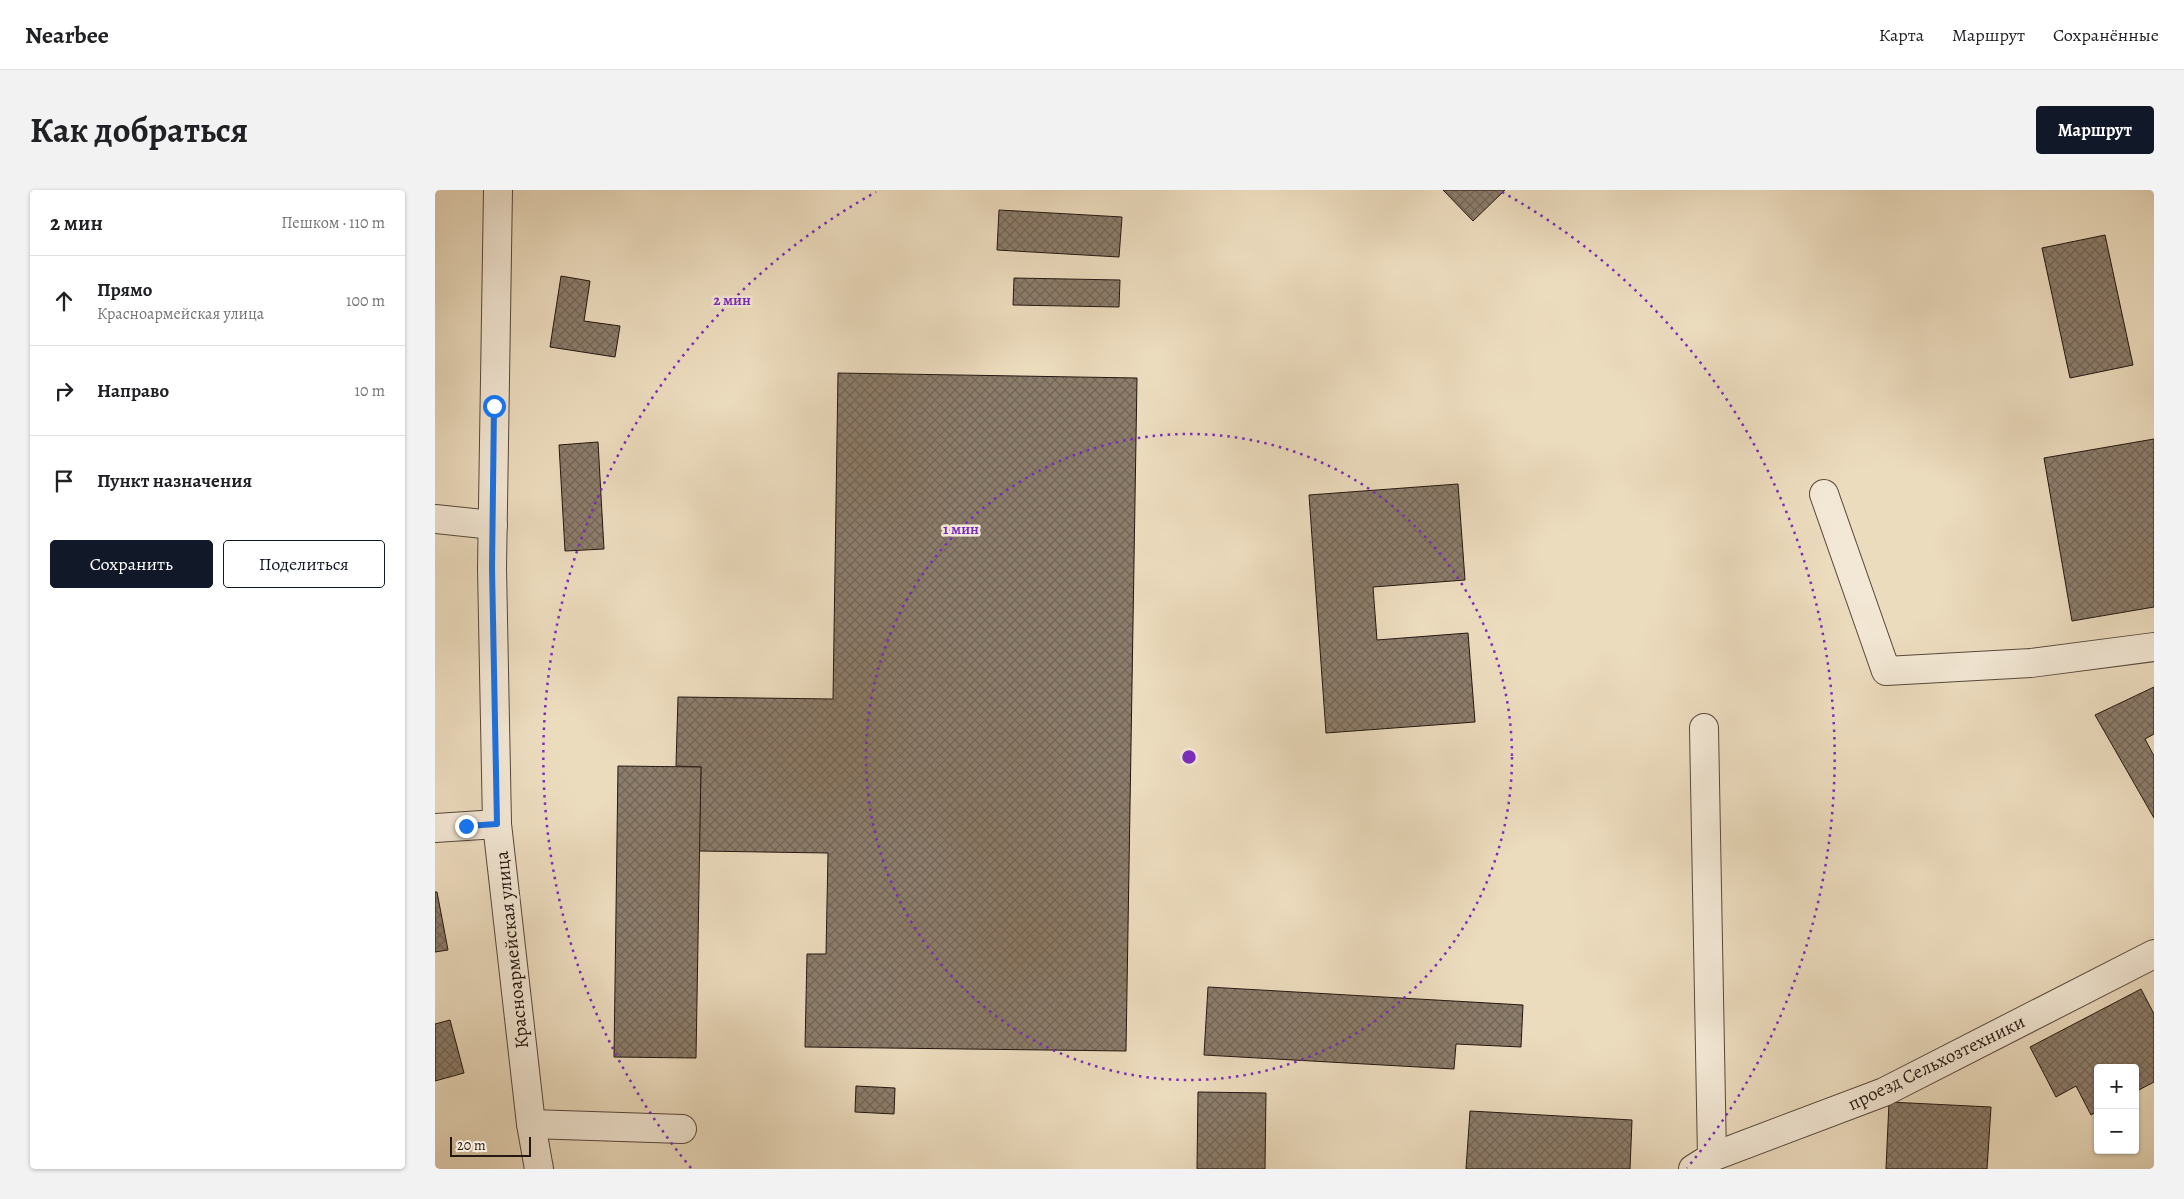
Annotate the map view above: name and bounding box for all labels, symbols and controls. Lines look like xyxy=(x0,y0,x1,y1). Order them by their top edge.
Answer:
text: Nearbee xyxy=(25,19,109,51)
text: Карта xyxy=(1879,23,1924,47)
text: Маршрут xyxy=(1952,23,2025,47)
text: Сохранённые xyxy=(2053,23,2159,47)
text: Как добраться xyxy=(30,106,248,154)
button: Маршрут xyxy=(2036,106,2154,154)
text: 2 мин xyxy=(50,209,103,237)
text: Пешком · 110 m xyxy=(281,212,385,234)
text: Прямо xyxy=(97,277,152,303)
icon: ahead xyxy=(50,287,78,315)
text: 100 m xyxy=(346,290,385,312)
text: 2 мин xyxy=(713,290,751,310)
text: Красноармейская улица xyxy=(97,303,264,325)
icon: right xyxy=(50,377,78,405)
text: Направо xyxy=(97,378,169,404)
text: 10 m xyxy=(355,380,385,402)
route start xyxy=(483,395,506,418)
icon: arrive xyxy=(50,467,78,495)
text: Пункт назначения xyxy=(97,468,252,494)
text: 1 мин xyxy=(943,519,979,539)
button: Сохранить xyxy=(50,540,213,588)
button: Поделиться xyxy=(223,540,385,588)
centre of rings xyxy=(1180,748,1198,766)
route end xyxy=(455,815,478,838)
street label: Красноармейская улица xyxy=(489,850,535,1050)
street label: проезд Сельхозтехники xyxy=(1843,1009,2029,1117)
map controls xyxy=(2094,1064,2139,1154)
button: + xyxy=(2094,1064,2139,1109)
button: − xyxy=(2094,1109,2139,1154)
scale bar xyxy=(450,1134,531,1157)
text: 20 m xyxy=(457,1136,486,1155)

